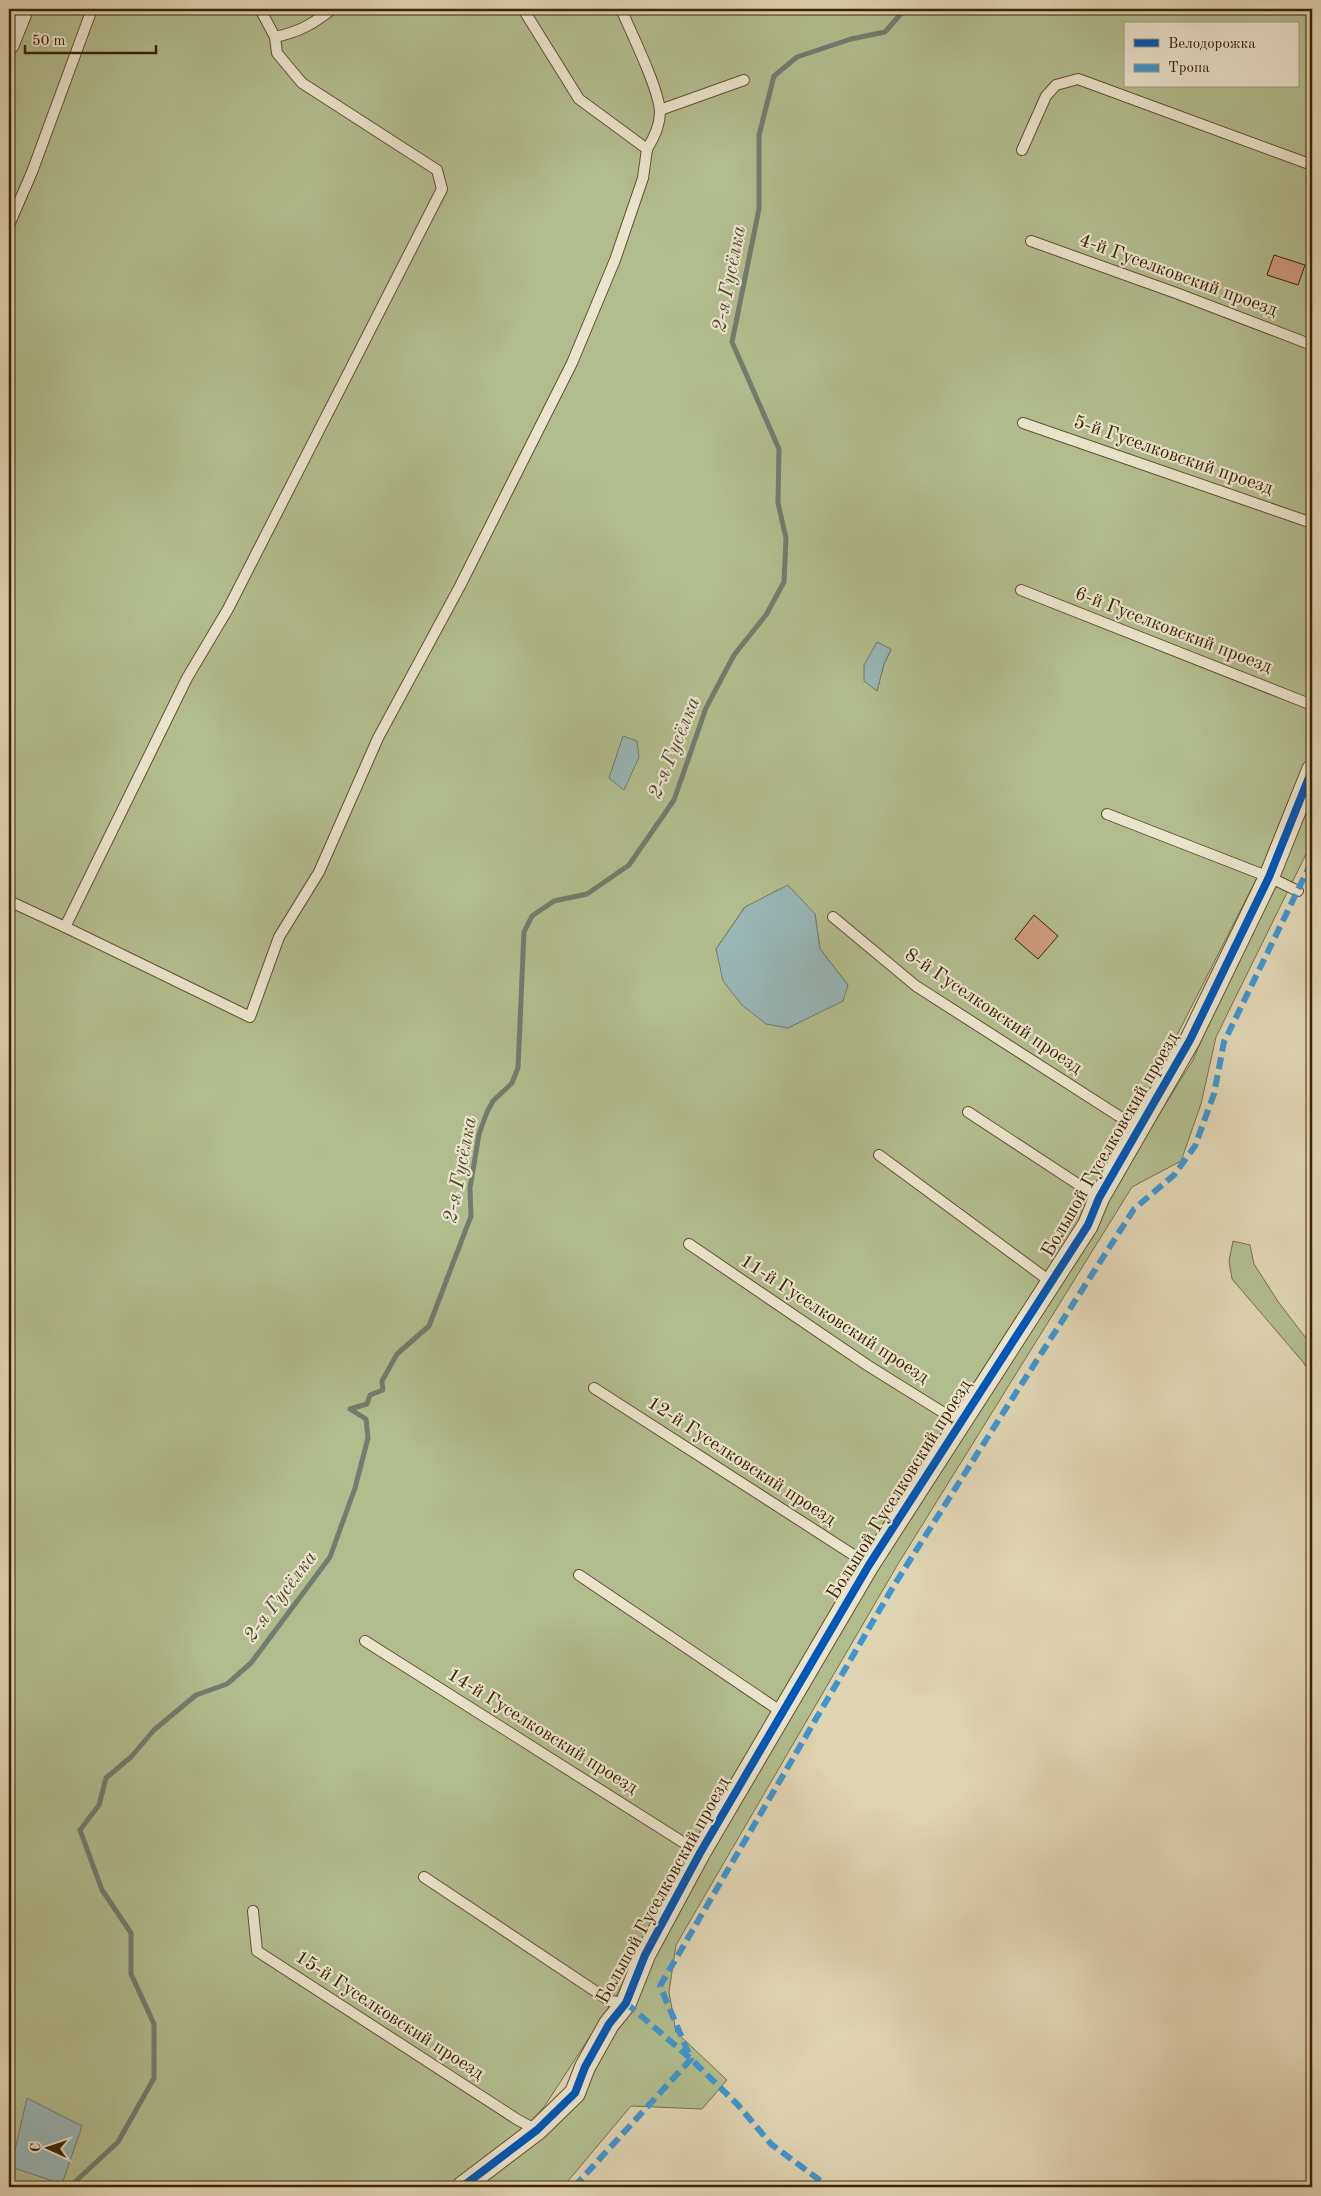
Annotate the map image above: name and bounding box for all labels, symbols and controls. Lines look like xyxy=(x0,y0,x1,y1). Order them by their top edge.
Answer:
scale bar xyxy=(25,22,156,54)
legend xyxy=(1124,22,1298,88)
text: 50 m xyxy=(32,34,66,49)
text: Велодорожка xyxy=(1168,37,1256,52)
text: Тропа xyxy=(1168,61,1210,76)
water label: 2-я Гусёлка xyxy=(710,224,750,334)
street label: 4-й Гуселковский проезд xyxy=(1076,231,1280,321)
street label: 5-й Гуселковский проезд xyxy=(1071,413,1276,499)
street label: 6-й Гуселковский проезд xyxy=(1072,585,1275,678)
water label: 2-я Гусёлка xyxy=(646,694,705,802)
street label: 8-й Гуселковский проезд xyxy=(901,946,1086,1079)
street label: Большой Гуселковский проезд xyxy=(1039,1029,1183,1260)
water label: 2-я Гусёлка xyxy=(441,1115,481,1225)
street label: 11-й Гуселковский проезд xyxy=(736,1252,932,1388)
street label: Большой Гуселковский проезд xyxy=(824,1376,976,1603)
street label: 12-й Гуселковский проезд xyxy=(643,1394,839,1530)
water label: 2-я Гусёлка xyxy=(241,1548,322,1646)
street label: 14-й Гуселковский проезд xyxy=(444,1666,641,1799)
street label: Большой Гуселковский проезд xyxy=(594,1774,735,2007)
street label: 15-й Гуселковский проезд xyxy=(291,1948,487,2084)
north arrow xyxy=(22,2124,72,2174)
text: С xyxy=(29,2142,43,2152)

